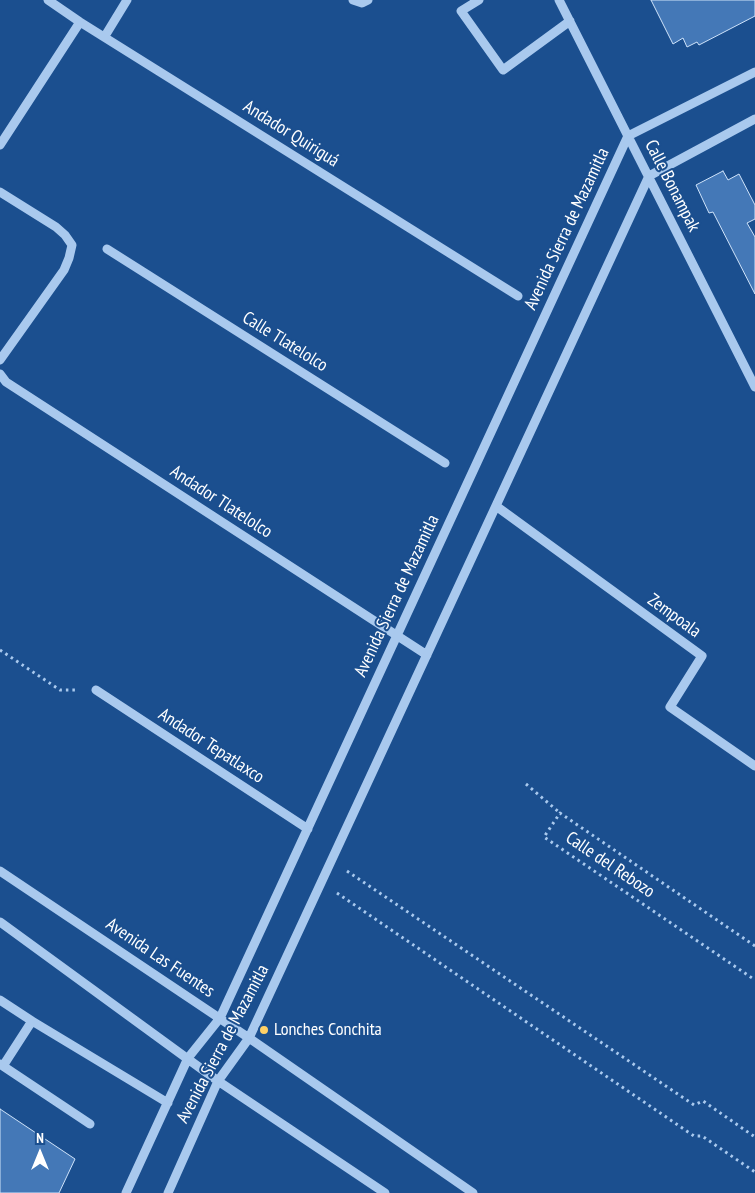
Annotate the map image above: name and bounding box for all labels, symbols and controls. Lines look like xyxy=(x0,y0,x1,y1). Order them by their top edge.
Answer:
street label: Andador Quiriguá xyxy=(239,96,343,172)
street label: Calle Bonampak xyxy=(640,137,704,235)
street label: Avenida Sierra de Mazamitla xyxy=(520,145,614,313)
street label: Calle Tlatelolco xyxy=(238,307,332,377)
street label: Andador Tlatelolco xyxy=(166,461,276,543)
street label: Avenida Sierra de Mazamitla xyxy=(350,512,444,680)
street label: Zempoala xyxy=(643,589,705,643)
street label: Andador Tepatlaxco xyxy=(154,704,268,788)
street label: Calle del Rebozo xyxy=(561,827,659,903)
street label: Avenida Las Fuentes xyxy=(102,914,218,1002)
street label: Avenida Sierra de Mazamitla xyxy=(172,961,274,1127)
place label: Lonches Conchita xyxy=(274,1019,382,1041)
marker: Lonches Conchita xyxy=(258,1024,270,1036)
north arrow xyxy=(15,1128,65,1178)
text: N xyxy=(36,1129,44,1147)

